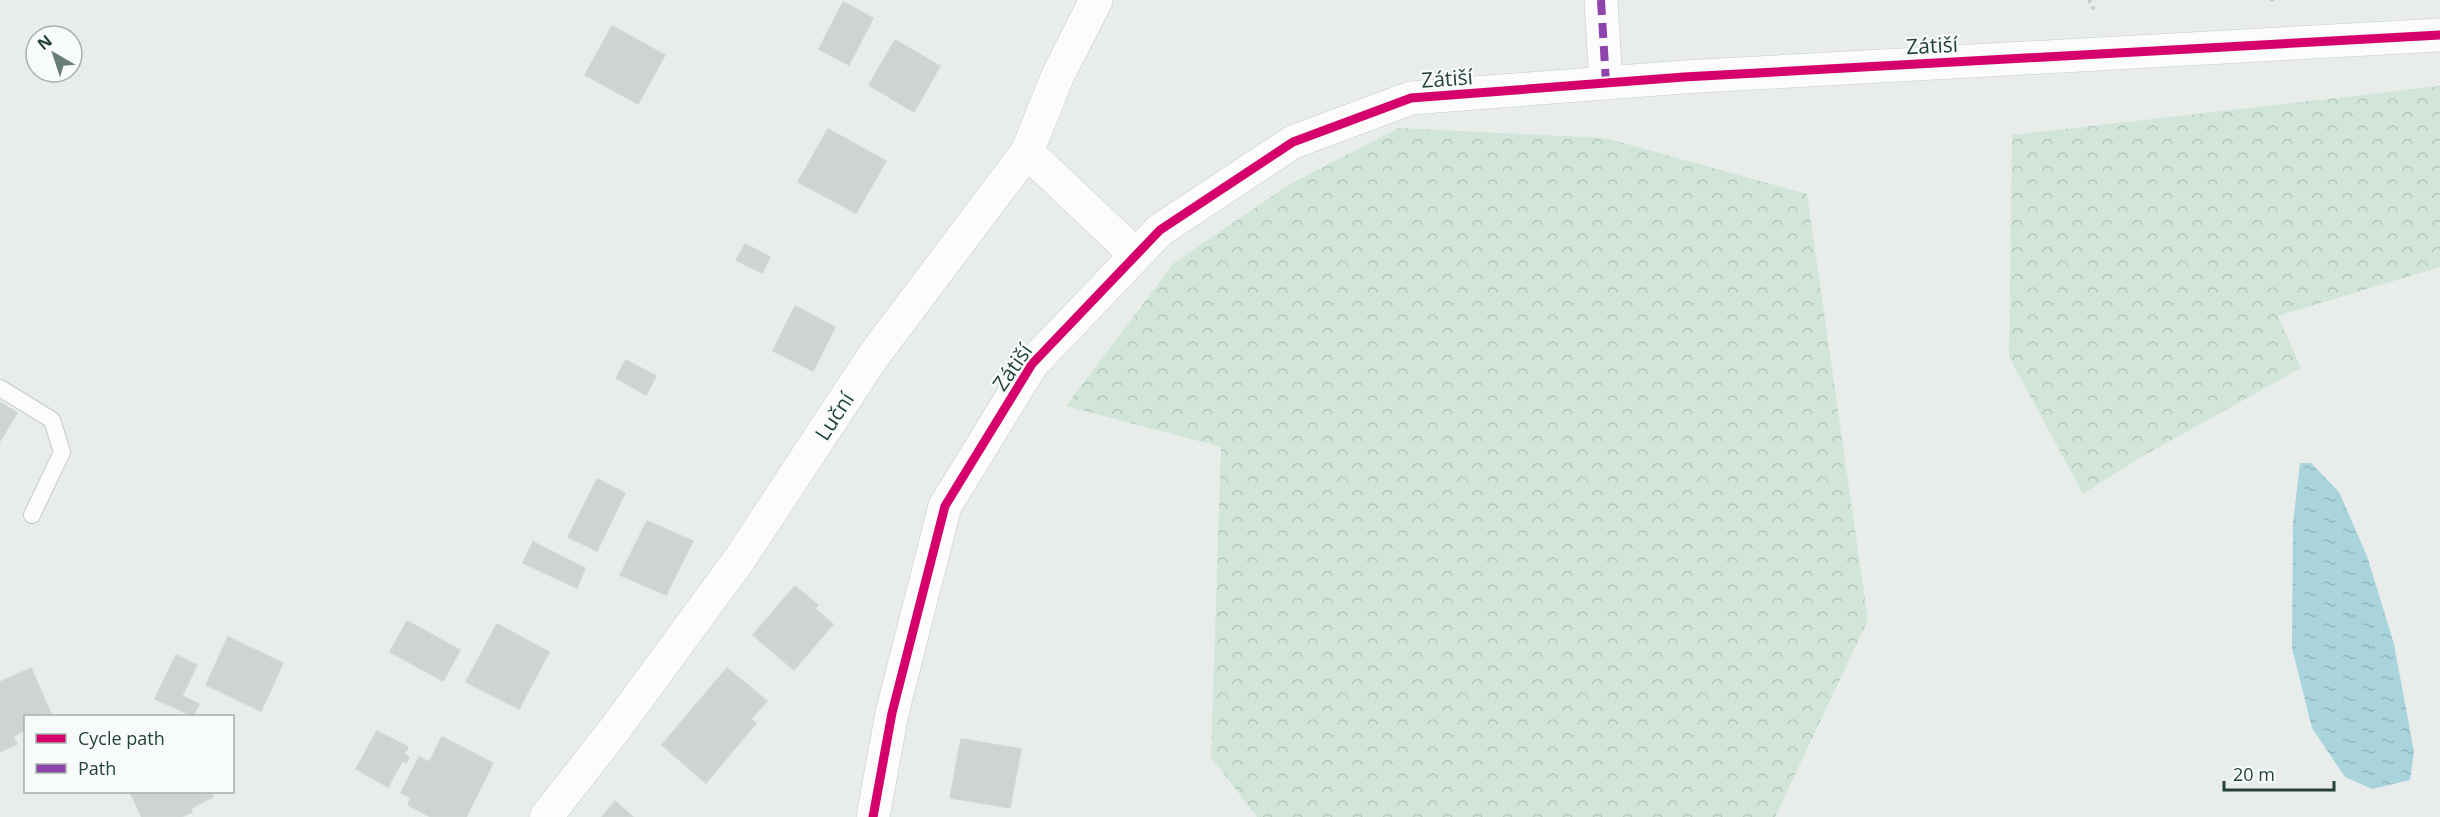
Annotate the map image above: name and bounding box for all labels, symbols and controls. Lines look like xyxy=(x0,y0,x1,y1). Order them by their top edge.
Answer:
north arrow xyxy=(24,24,84,84)
text: N xyxy=(33,30,57,55)
street label: Zátiší xyxy=(1905,30,1959,60)
street label: Zátiší xyxy=(1420,62,1474,94)
street label: Zátiší xyxy=(986,337,1039,396)
street label: Luční xyxy=(808,386,860,445)
legend xyxy=(24,715,234,793)
text: Cycle path xyxy=(78,726,165,750)
scale bar xyxy=(2224,754,2334,792)
text: Path xyxy=(78,756,116,780)
text: 20 m xyxy=(2233,762,2275,786)

